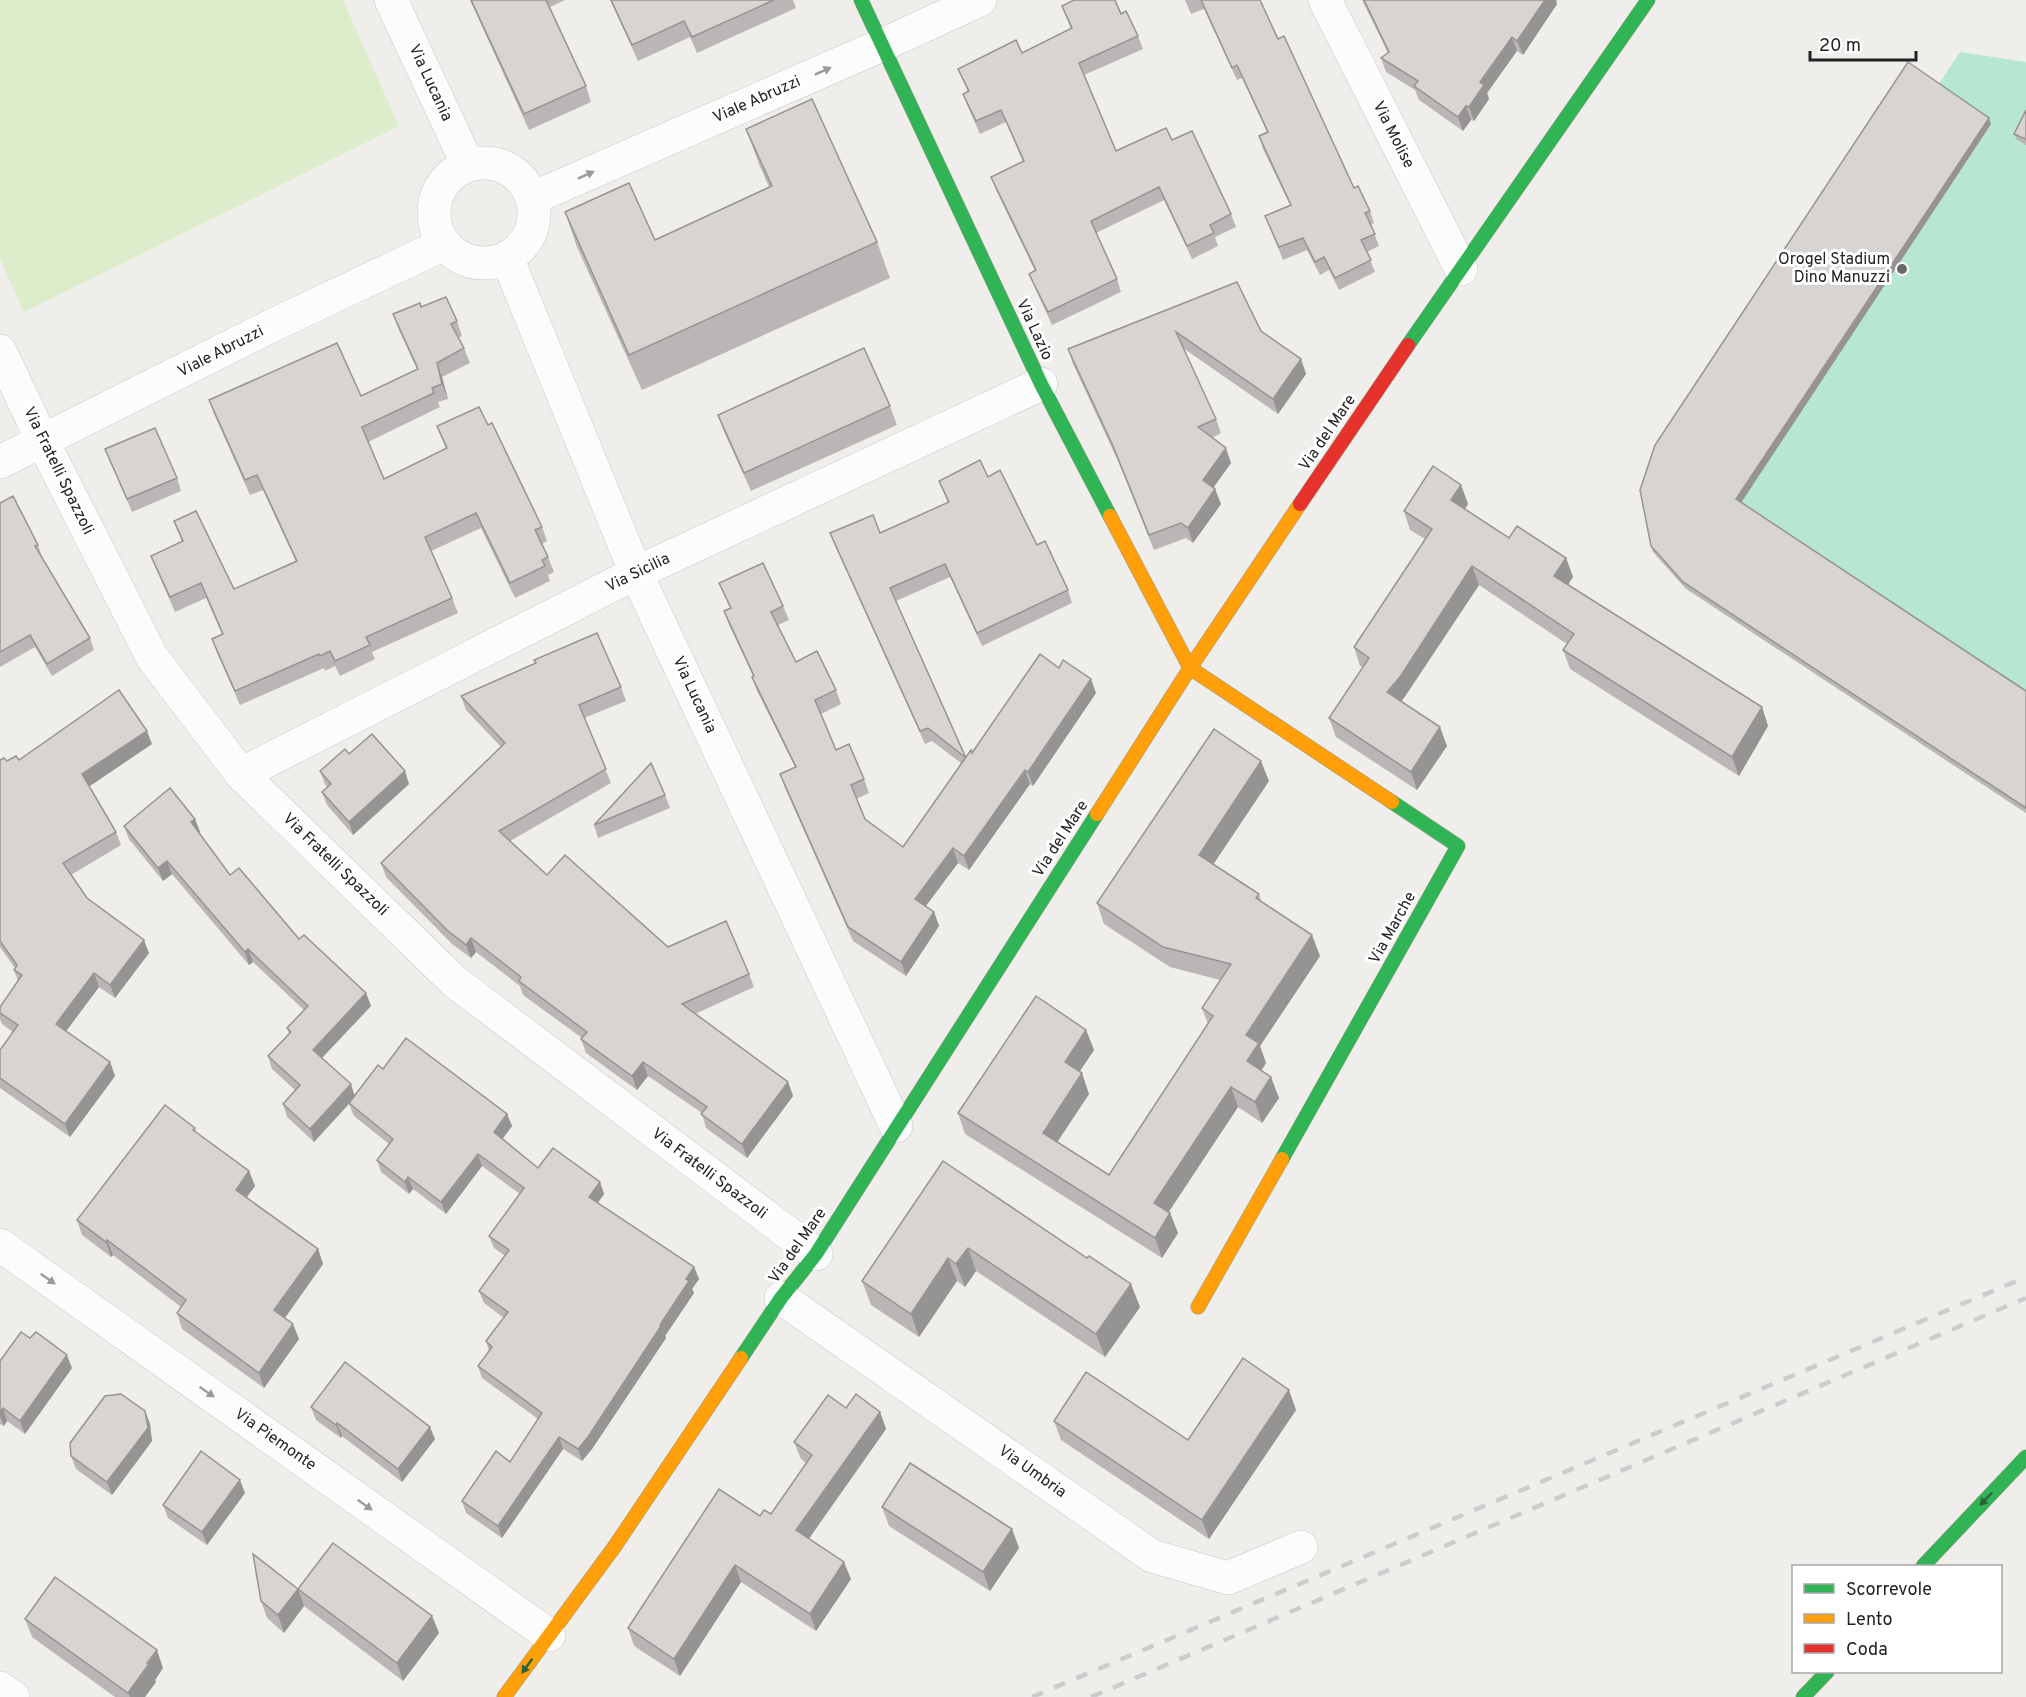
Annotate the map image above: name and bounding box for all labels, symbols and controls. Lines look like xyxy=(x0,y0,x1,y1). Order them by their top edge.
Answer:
scale bar xyxy=(1810,24,1916,62)
text: 20 m xyxy=(1819,35,1861,58)
street label: Via Lucania xyxy=(404,41,456,125)
one-way arrow xyxy=(814,67,831,76)
street label: Viale Abruzzi xyxy=(710,72,804,128)
street label: Via Molise xyxy=(1368,98,1418,172)
one-way arrow xyxy=(578,170,595,179)
place label: Orogel Stadium Dino Manuzzi xyxy=(1778,250,1890,288)
marker: Orogel Stadium Dino Manuzzi xyxy=(1895,262,1909,276)
street label: Via Lazio xyxy=(1011,296,1057,364)
street label: Viale Abruzzi xyxy=(175,322,267,382)
street label: Via del Mare xyxy=(1295,391,1361,475)
street label: Via Fratelli Spazzoli xyxy=(18,404,98,538)
street label: Via Sicilia xyxy=(603,549,673,597)
street label: Via Lucania xyxy=(668,653,720,737)
street label: Via del Mare xyxy=(1029,797,1093,881)
street label: Via Fratelli Spazzoli xyxy=(278,809,392,921)
street label: Via Marche xyxy=(1365,888,1421,968)
street label: Via Fratelli Spazzoli xyxy=(647,1124,771,1224)
street label: Via del Mare xyxy=(765,1204,831,1288)
one-way arrow xyxy=(40,1272,55,1284)
one-way arrow xyxy=(199,1385,214,1397)
street label: Via Piemonte xyxy=(230,1404,320,1476)
street label: Via Umbria xyxy=(994,1441,1070,1503)
one-way arrow xyxy=(1979,1492,1993,1506)
one-way arrow xyxy=(357,1499,373,1511)
legend xyxy=(1792,1565,2002,1673)
text: Scorrevole xyxy=(1846,1579,1932,1602)
text: Lento xyxy=(1846,1609,1892,1632)
text: Coda xyxy=(1846,1639,1888,1662)
one-way arrow xyxy=(521,1659,533,1674)

